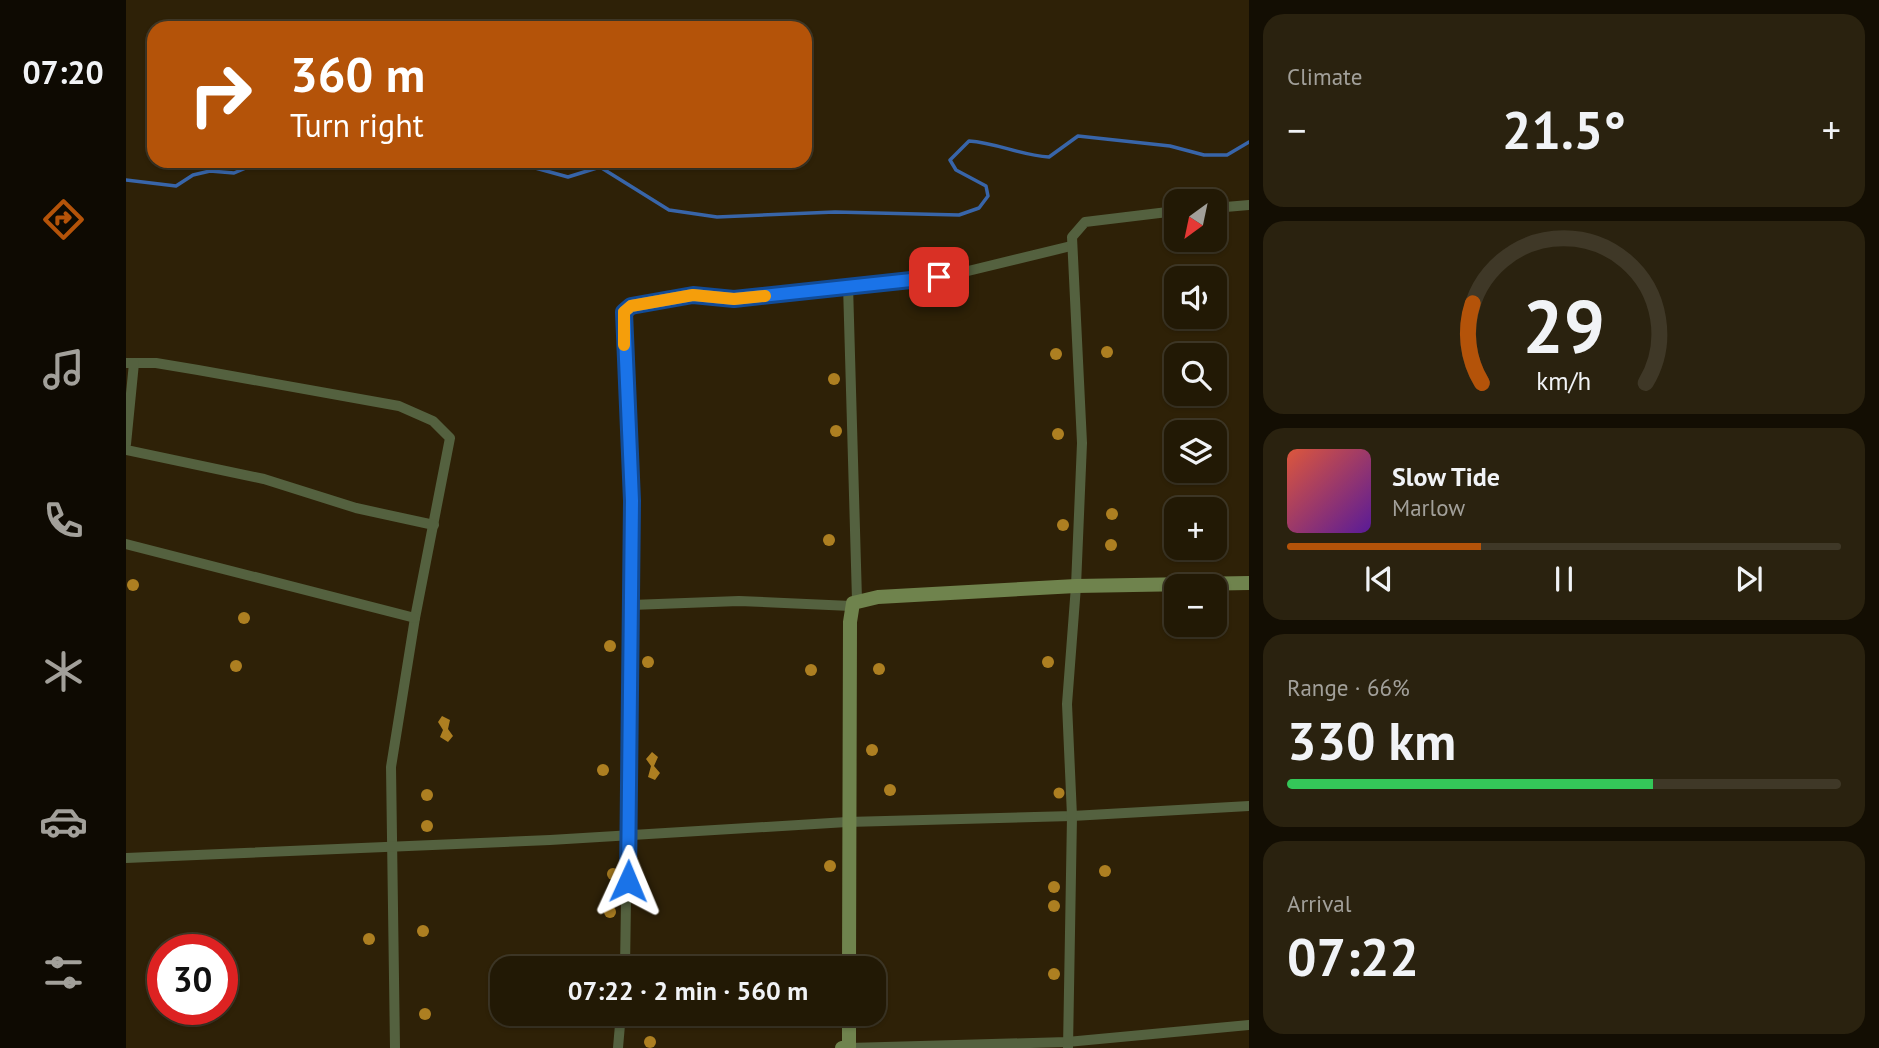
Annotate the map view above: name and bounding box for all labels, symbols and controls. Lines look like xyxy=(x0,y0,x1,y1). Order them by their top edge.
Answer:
text: 360 m xyxy=(290,42,425,106)
icon: right xyxy=(175,49,266,140)
text: 07:20 xyxy=(22,51,104,93)
text: Climate xyxy=(1287,62,1362,91)
text: 21.5° xyxy=(1502,96,1626,163)
text: Turn right xyxy=(290,104,424,146)
text: − xyxy=(1287,105,1306,154)
text: + xyxy=(1822,105,1841,154)
north arrow xyxy=(1164,189,1227,252)
map controls xyxy=(1164,189,1227,637)
icon: directions xyxy=(39,195,88,244)
pin xyxy=(909,247,969,307)
icon: arrive xyxy=(920,258,958,296)
button: sound xyxy=(1164,266,1227,329)
text: 29 xyxy=(1523,280,1605,374)
button: search xyxy=(1164,343,1227,406)
icon: music xyxy=(39,345,88,394)
text: km/h xyxy=(1537,365,1591,397)
button: layers xyxy=(1164,420,1227,483)
text: Slow Tide xyxy=(1392,460,1500,493)
text: Marlow xyxy=(1392,493,1465,522)
icon: phone xyxy=(39,496,88,545)
button: + xyxy=(1164,497,1227,560)
icon: previous xyxy=(1360,560,1398,598)
icon: pause xyxy=(1545,560,1583,598)
icon: next xyxy=(1730,560,1768,598)
button: − xyxy=(1164,574,1227,637)
icon: climate xyxy=(39,647,88,696)
text: Range · 66% xyxy=(1287,673,1410,702)
text: 330 km xyxy=(1287,707,1456,774)
icon: car xyxy=(39,797,88,846)
position arrow xyxy=(591,844,665,918)
text: Arrival xyxy=(1287,889,1351,918)
text: 07:22 xyxy=(1287,923,1419,990)
speed limit sign: 30 xyxy=(147,934,238,1025)
icon: filters xyxy=(39,948,88,997)
text: 07:22 · 2 min · 560 m xyxy=(568,974,808,1007)

